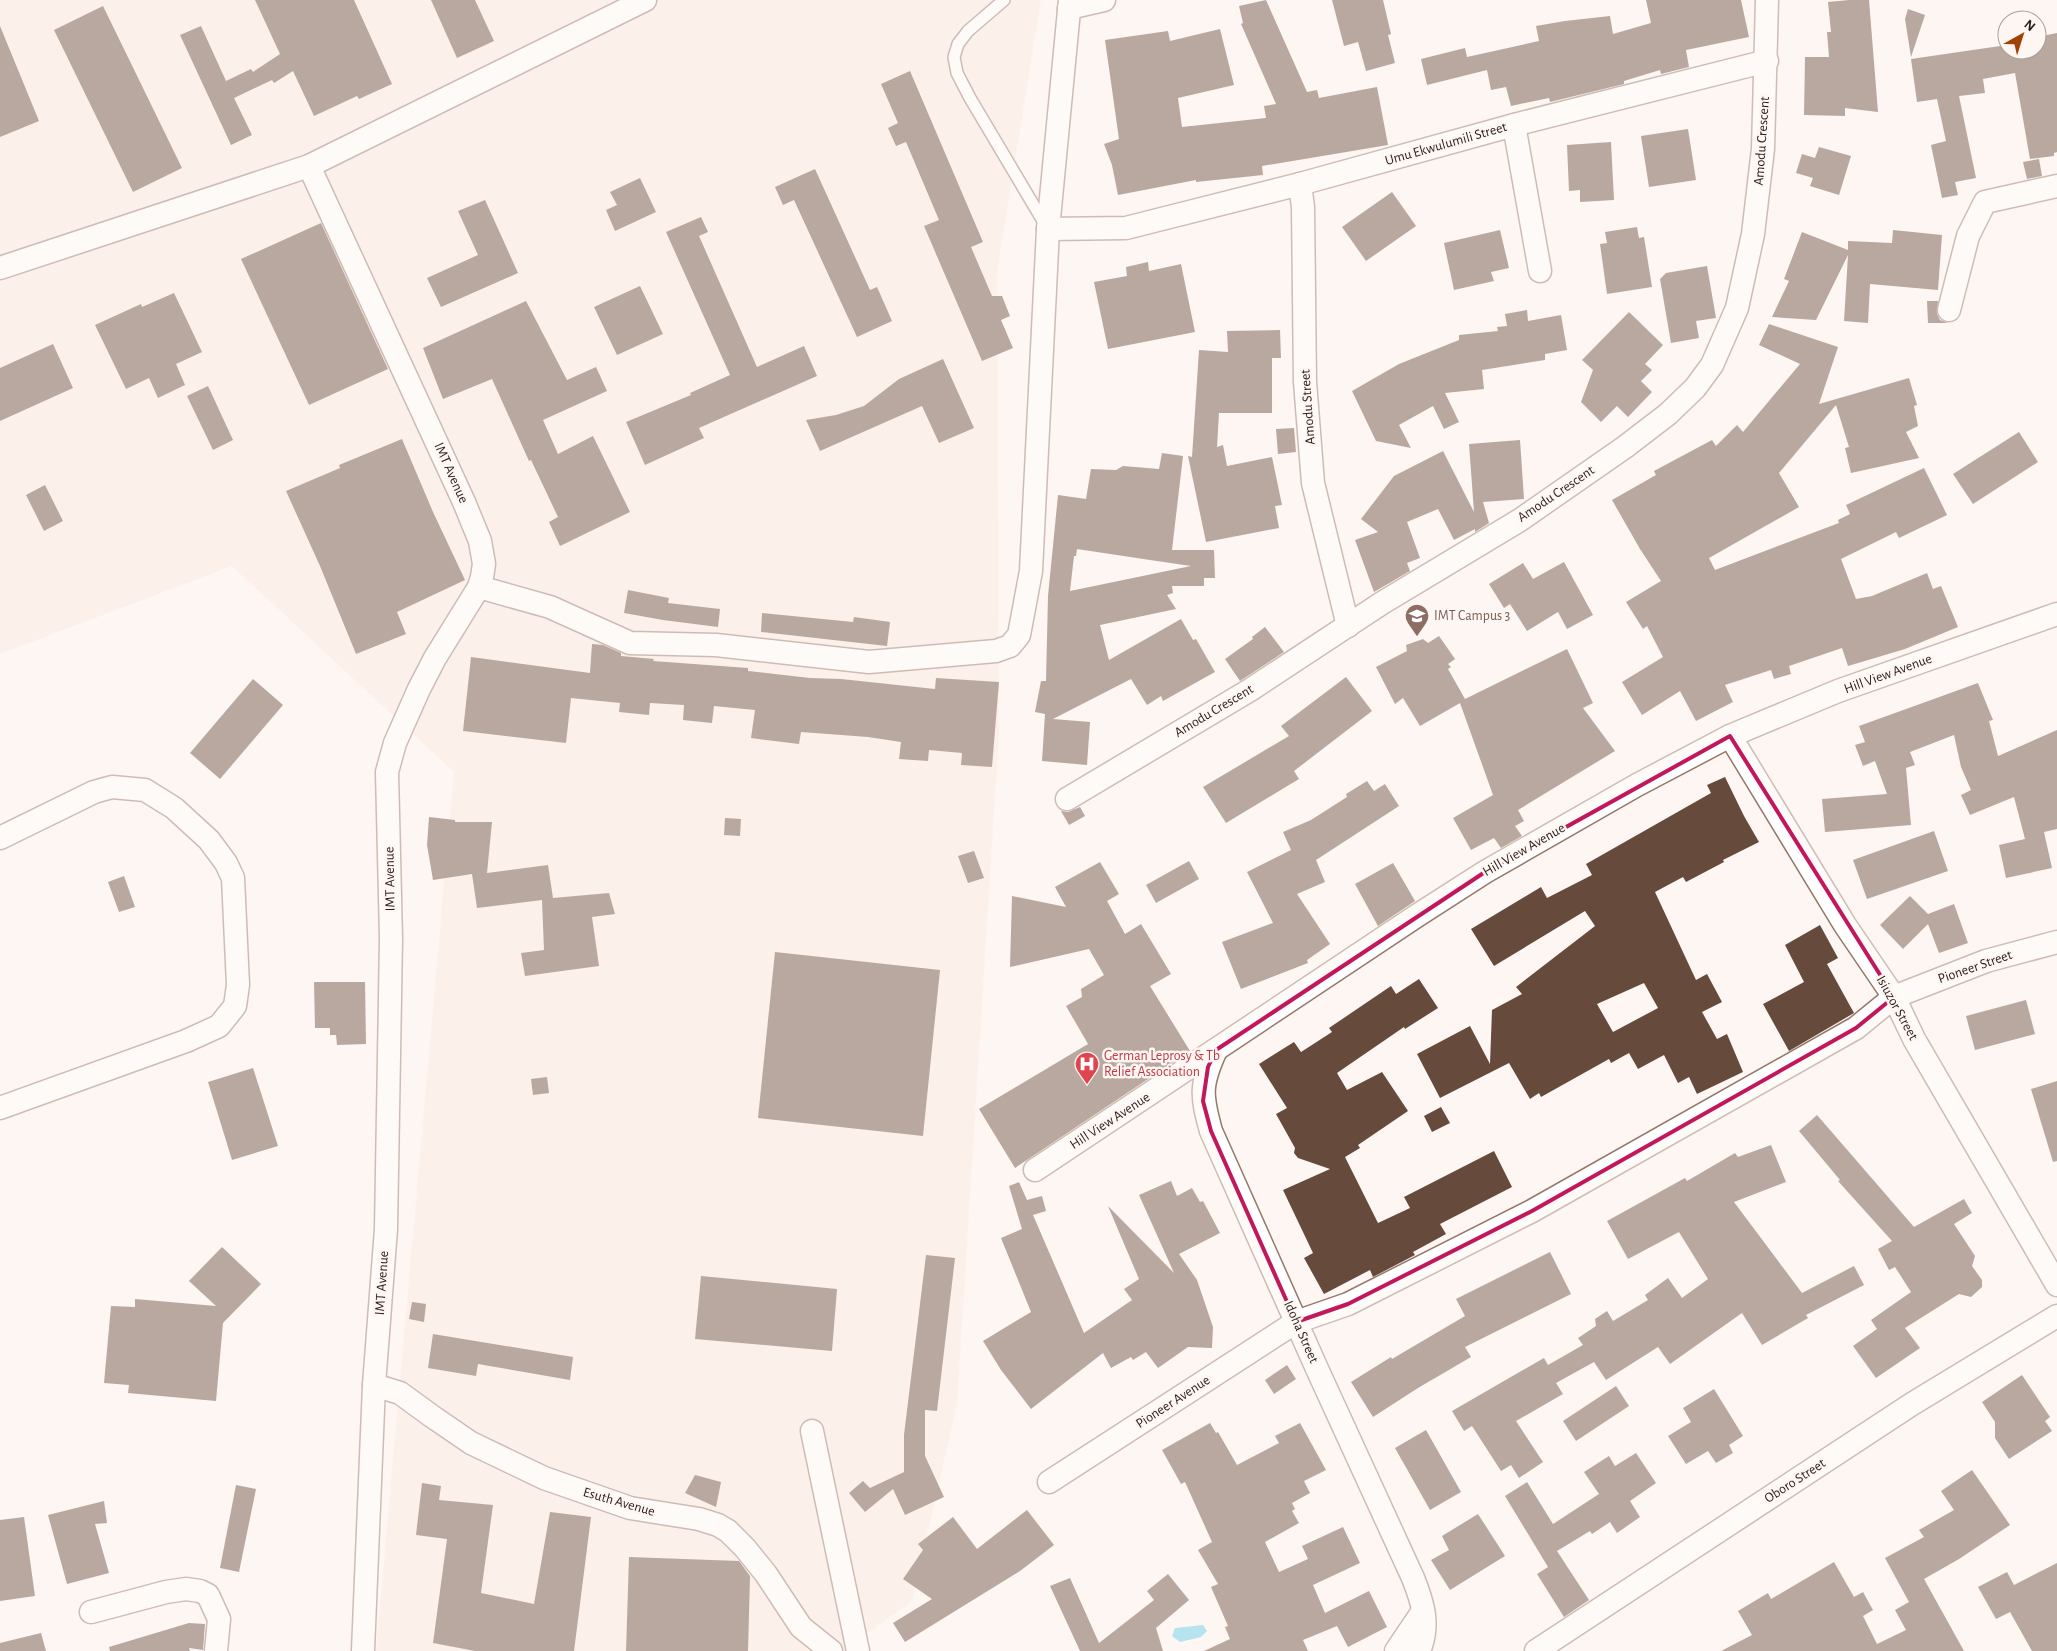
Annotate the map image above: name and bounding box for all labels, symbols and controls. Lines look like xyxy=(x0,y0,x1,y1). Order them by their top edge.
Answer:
north arrow xyxy=(1997,10,2047,60)
text: N xyxy=(2021,17,2038,34)
street label: Amodu Crescent xyxy=(1752,95,1772,186)
street label: Umu Ekwulumili Street xyxy=(1384,120,1509,168)
street label: Amodu Street xyxy=(1298,368,1318,445)
street label: IMT Avenue xyxy=(431,441,471,505)
street label: Amodu Crescent xyxy=(1515,463,1597,525)
school or university icon: IMT Campus 3 xyxy=(1404,603,1430,637)
place label: IMT Campus 3 xyxy=(1434,609,1511,623)
street label: Hill View Avenue xyxy=(1842,652,1934,696)
street label: Amodu Crescent xyxy=(1172,682,1256,740)
street label: Hill View Avenue xyxy=(1480,821,1568,879)
street label: IMT Avenue xyxy=(382,846,398,912)
street label: Pioneer Street xyxy=(1936,948,2014,986)
street label: Isiuzor Street xyxy=(1874,973,1921,1043)
place label: German Leprosy & Tb Relief Association xyxy=(1104,1049,1220,1079)
hospital icon: German Leprosy & Tb Relief Association xyxy=(1074,1051,1100,1085)
street label: Hill View Avenue xyxy=(1067,1090,1153,1152)
street label: IMT Avenue xyxy=(373,1250,391,1316)
street label: Idoha Street xyxy=(1281,1299,1321,1366)
street label: Pioneer Avenue xyxy=(1133,1373,1213,1431)
street label: Oboro Street xyxy=(1762,1456,1828,1506)
street label: Esuth Avenue xyxy=(582,1485,656,1519)

